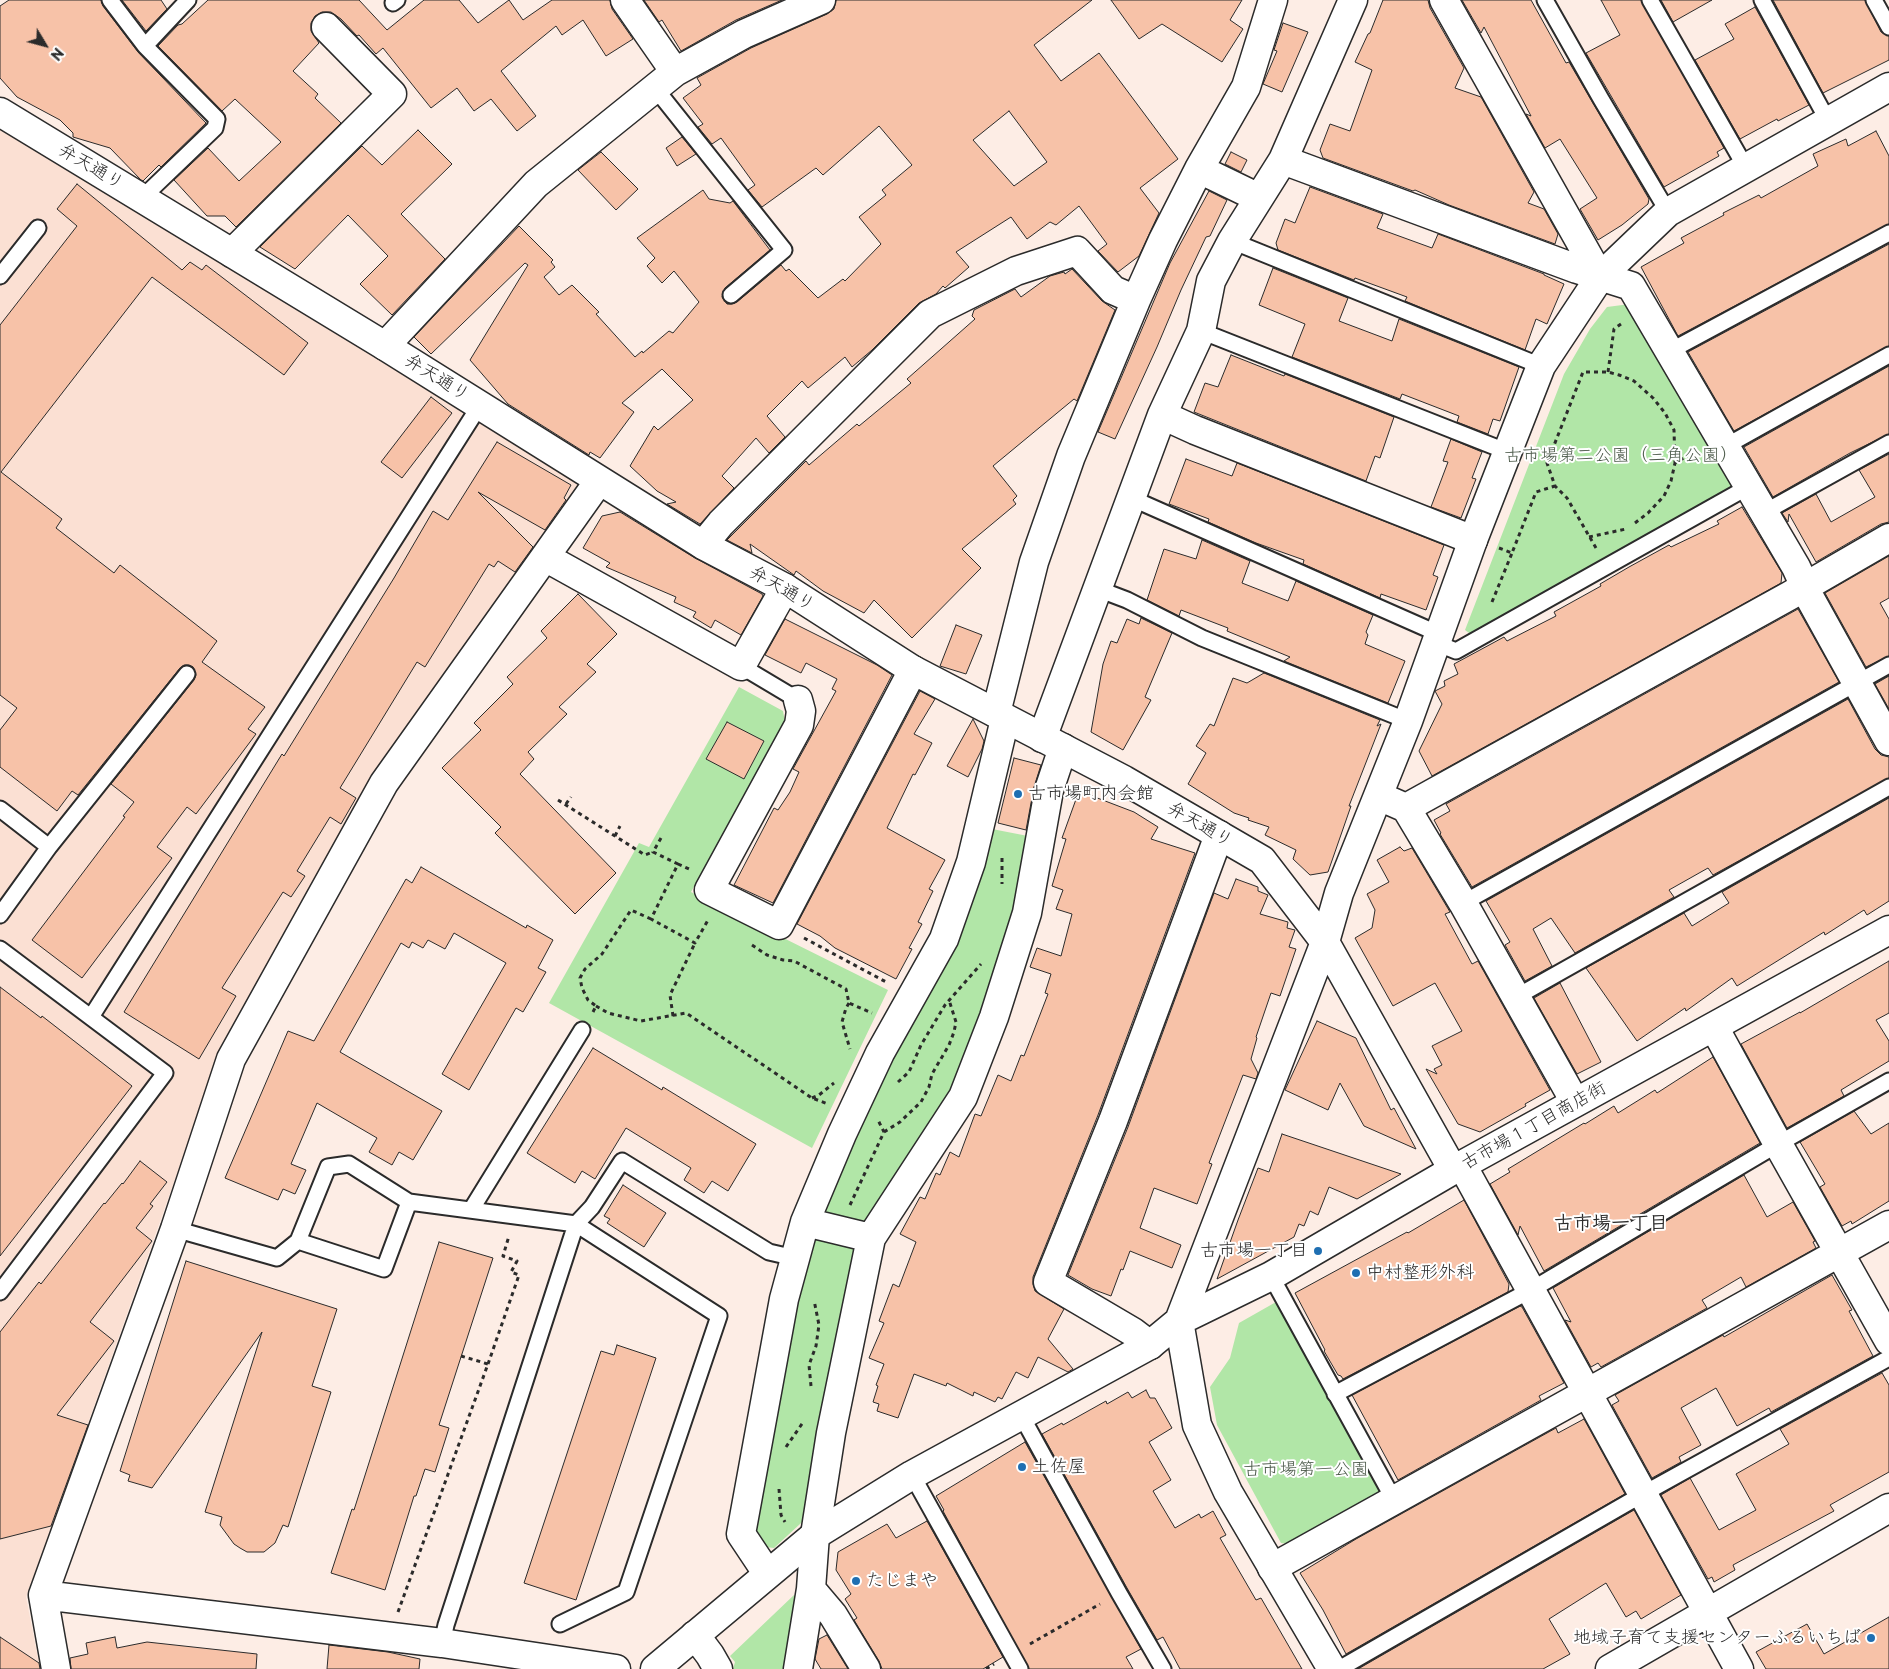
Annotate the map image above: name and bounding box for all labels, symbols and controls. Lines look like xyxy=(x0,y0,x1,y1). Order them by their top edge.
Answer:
north arrow xyxy=(20,20,70,70)
text: N xyxy=(46,44,69,65)
street label: 弁天通り xyxy=(55,139,127,195)
street label: 弁天通り xyxy=(401,350,473,406)
park label: 古市場第二公園（三角公園） xyxy=(1504,445,1738,467)
street label: 弁天通り xyxy=(745,562,819,616)
place label: 古市場町内会館 xyxy=(1028,783,1154,805)
marker: 古市場町内会館 xyxy=(1012,788,1024,800)
street label: 弁天通り xyxy=(1163,798,1237,852)
street label: 古市場１丁目商店街 xyxy=(1458,1077,1610,1175)
district label: 古市場一丁目 xyxy=(1554,1213,1668,1235)
place label: 古市場一丁目 xyxy=(1200,1240,1308,1262)
marker: 古市場一丁目 xyxy=(1312,1245,1324,1257)
place label: 中村整形外科 xyxy=(1366,1262,1474,1284)
marker: 中村整形外科 xyxy=(1350,1267,1362,1279)
place label: 土佐屋 xyxy=(1032,1456,1086,1478)
park label: 古市場第一公園 xyxy=(1243,1459,1369,1481)
marker: 土佐屋 xyxy=(1016,1461,1028,1473)
place label: たじまや xyxy=(866,1570,938,1592)
marker: たじまや xyxy=(850,1575,862,1587)
place label: 地域子育て支援センターふるいちば xyxy=(1573,1627,1861,1649)
marker: 地域子育て支援センターふるいちば xyxy=(1865,1632,1877,1644)

